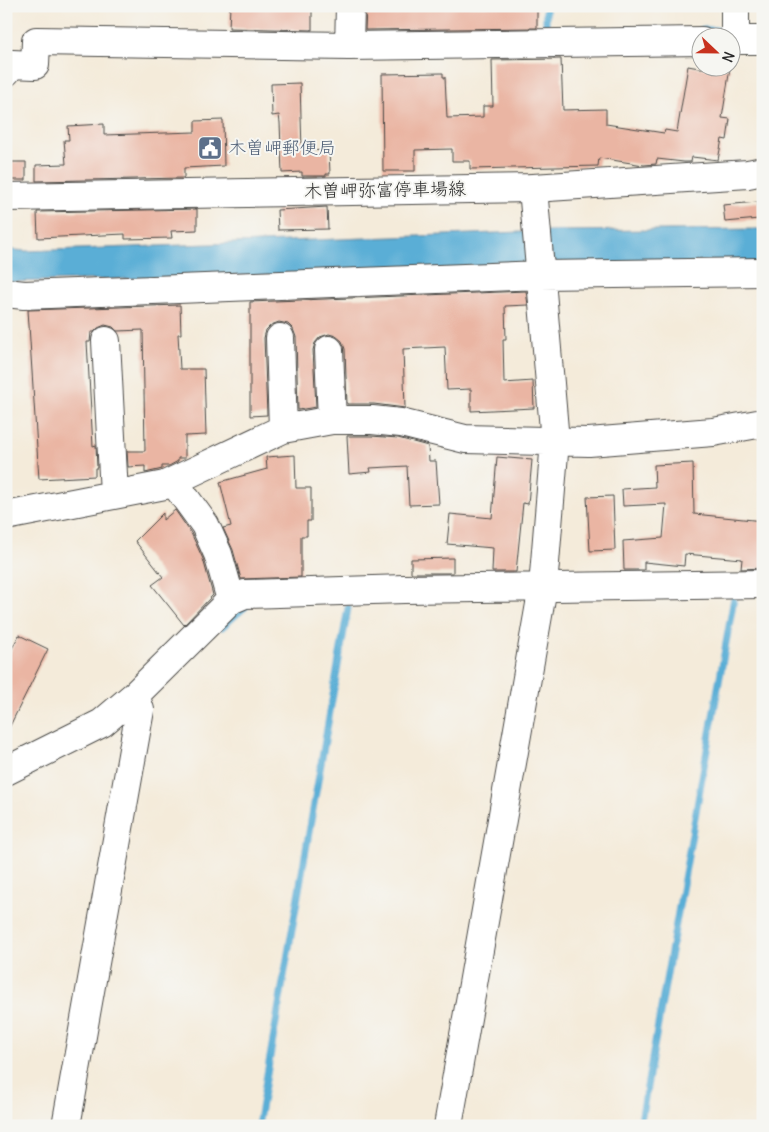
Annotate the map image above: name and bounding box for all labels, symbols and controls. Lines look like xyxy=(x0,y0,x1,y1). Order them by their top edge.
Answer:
north arrow xyxy=(692,28,742,78)
text: N xyxy=(718,49,738,65)
public building icon: 木曽岬郵便局 xyxy=(197,135,223,161)
place label: 木曽岬郵便局 xyxy=(228,136,336,159)
street label: 木曽岬弥富停車場線 xyxy=(304,177,466,202)

